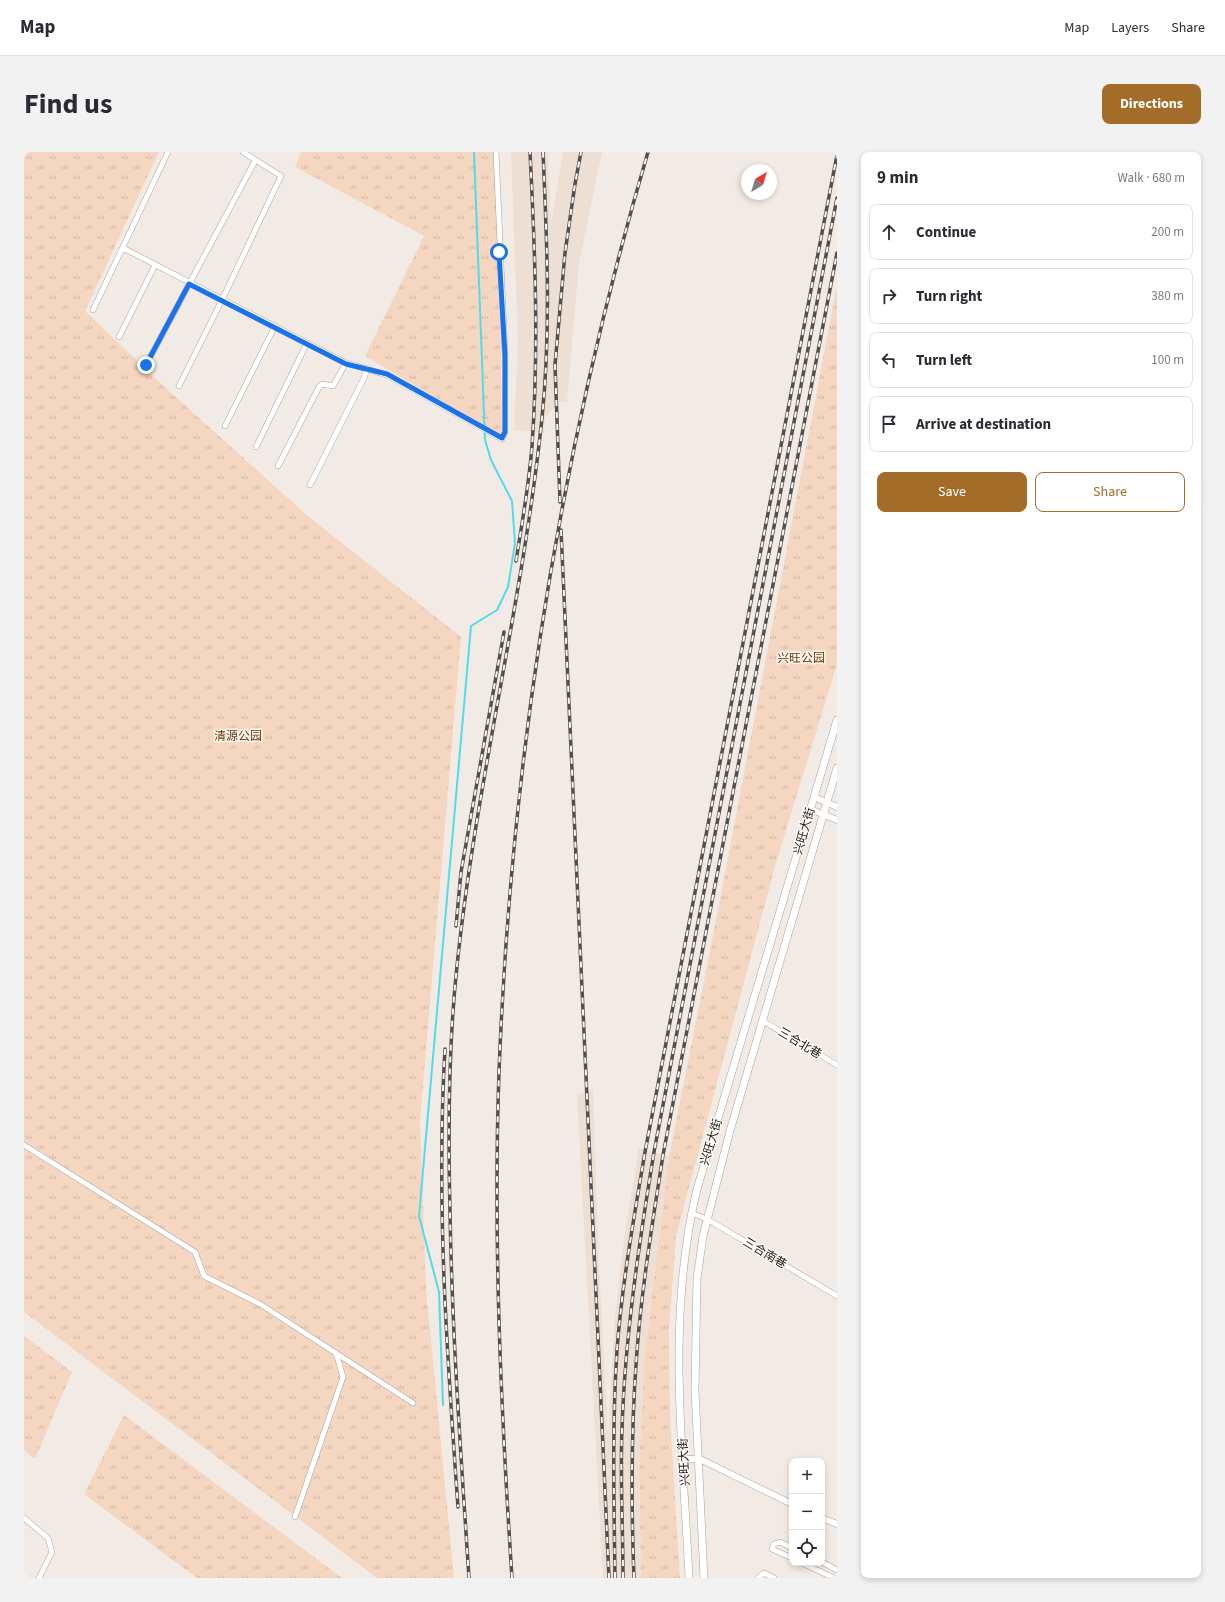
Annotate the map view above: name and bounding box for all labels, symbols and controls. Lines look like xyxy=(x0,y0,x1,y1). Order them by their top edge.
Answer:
text: Map xyxy=(20,14,55,41)
text: Map xyxy=(1064,18,1089,38)
text: Layers xyxy=(1111,18,1149,38)
text: Share xyxy=(1171,18,1205,38)
text: Find us xyxy=(24,84,112,124)
button: Directions xyxy=(1102,84,1201,124)
north arrow xyxy=(741,164,777,200)
text: 9 min xyxy=(877,166,918,190)
text: Walk · 680 m xyxy=(1117,169,1185,187)
icon: ahead xyxy=(878,221,900,243)
text: Continue xyxy=(916,222,976,243)
text: 200 m xyxy=(1151,223,1184,241)
route start xyxy=(490,243,508,261)
icon: right xyxy=(878,285,900,307)
text: Turn right xyxy=(916,286,982,307)
text: 380 m xyxy=(1151,287,1184,305)
icon: left xyxy=(878,349,900,371)
text: Turn left xyxy=(916,350,972,371)
text: 100 m xyxy=(1151,351,1184,369)
route end xyxy=(137,356,155,374)
icon: arrive xyxy=(878,413,900,435)
text: Arrive at destination xyxy=(916,414,1051,435)
button: Save xyxy=(877,472,1027,512)
button: Share xyxy=(1035,472,1185,512)
park label: 兴旺公园 xyxy=(777,650,825,667)
park label: 清源公园 xyxy=(214,728,262,745)
street label: 兴旺大街 xyxy=(790,806,819,857)
street label: 三合北巷 xyxy=(775,1024,825,1063)
street label: 兴旺大街 xyxy=(696,1117,727,1168)
street label: 三合南巷 xyxy=(740,1234,790,1273)
street label: 兴旺大街 xyxy=(675,1438,694,1486)
map controls xyxy=(789,1458,825,1566)
button: + xyxy=(789,1458,825,1494)
button: − xyxy=(789,1494,825,1530)
button: locate xyxy=(789,1530,825,1566)

